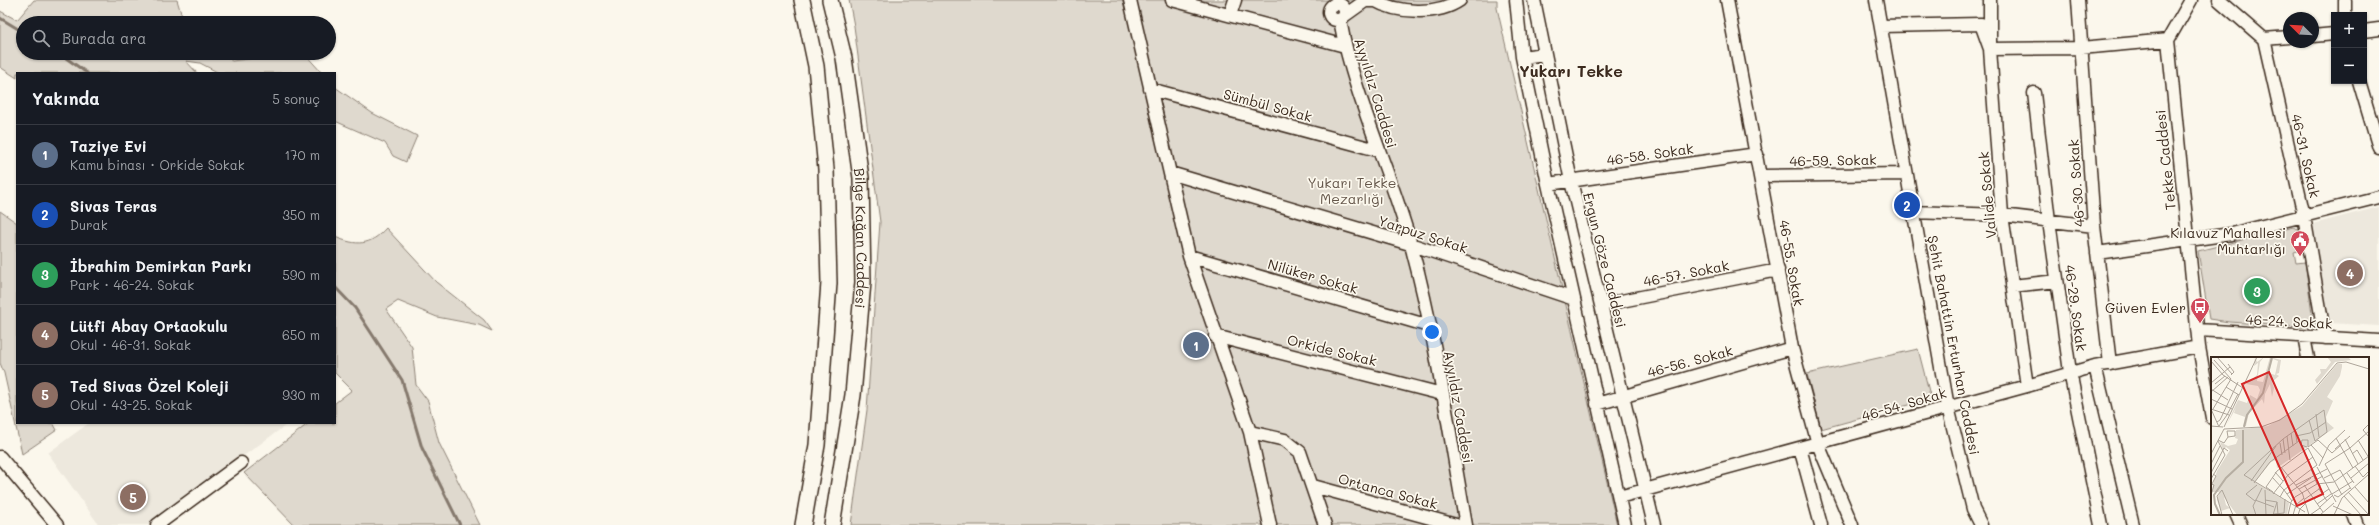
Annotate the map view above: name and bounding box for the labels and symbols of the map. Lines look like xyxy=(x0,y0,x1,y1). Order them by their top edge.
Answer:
north arrow xyxy=(2283,12,2319,48)
street label: Ayyıldız Caddesi xyxy=(1350,36,1402,150)
district label: Yukarı Tekke xyxy=(1519,60,1623,81)
street label: Sümbül Sokak xyxy=(1222,84,1314,126)
street label: Tekke Caddesi xyxy=(2150,109,2180,211)
street label: 46-31. Sokak xyxy=(2287,112,2325,200)
street label: 46-58. Sokak xyxy=(1605,138,1695,170)
street label: 46-30. Sokak xyxy=(2063,139,2089,227)
street label: 46-59. Sokak xyxy=(1789,150,1877,170)
street label: Valide Sokak xyxy=(1974,151,2000,239)
street label: Bilge Kağan Caddesi xyxy=(850,167,873,309)
park label: Yukarı Tekke Mezarlığı xyxy=(1308,173,1396,208)
street label: Ergun Göze Caddesi xyxy=(1579,190,1631,330)
pin: 2 xyxy=(1894,190,1920,220)
street label: Yarpuz Sokak xyxy=(1376,211,1470,257)
street label: 46-55. Sokak xyxy=(1775,218,1809,308)
place label: Kılavuz Mahallesi Muhtarlığı xyxy=(2170,223,2286,258)
public building icon: Kılavuz Mahallesi Muhtarlığı xyxy=(2289,229,2311,257)
street label: Şehit Bahattin Erturhan Caddesi xyxy=(1923,234,1985,456)
street label: Nilüker Sokak xyxy=(1266,254,1360,298)
street label: 46-57. Sokak xyxy=(1642,255,1730,291)
pin: 4 xyxy=(2337,258,2363,288)
street label: 46-29. Sokak xyxy=(2061,264,2091,352)
pin: 3 xyxy=(2244,276,2270,306)
bus stop icon: Güven Evler xyxy=(2189,296,2211,324)
place label: Güven Evler xyxy=(2105,298,2186,317)
street label: 46-24. Sokak xyxy=(2245,309,2333,333)
your location xyxy=(1422,322,1442,342)
pin: 1 xyxy=(1183,330,1209,360)
street label: Orkide Sokak xyxy=(1285,330,1379,370)
street label: 46-56. Sokak xyxy=(1645,340,1735,382)
street label: Ayyıldız Caddesi xyxy=(1440,349,1478,465)
inset map xyxy=(2211,357,2369,515)
street label: 46-54. Sokak xyxy=(1859,383,1949,425)
street label: Ortanca Sokak xyxy=(1336,469,1440,513)
pin: 5 xyxy=(120,482,146,512)

